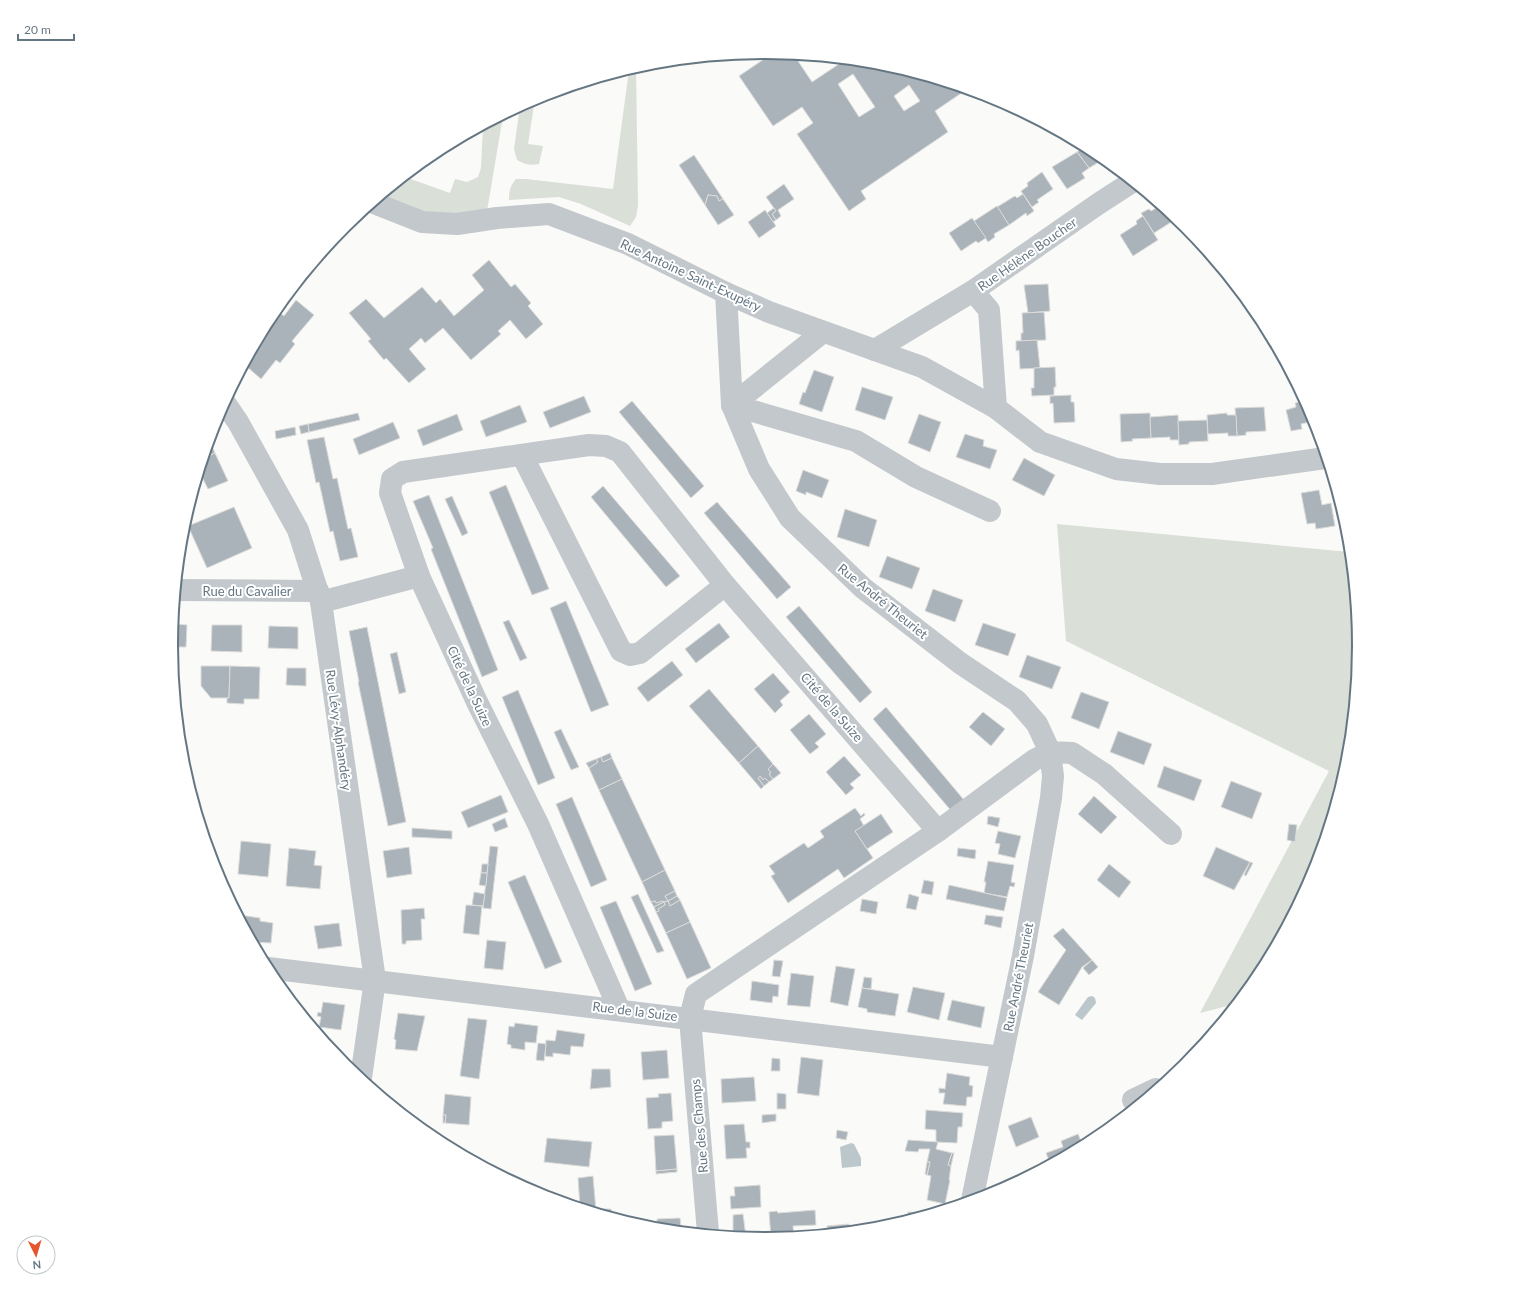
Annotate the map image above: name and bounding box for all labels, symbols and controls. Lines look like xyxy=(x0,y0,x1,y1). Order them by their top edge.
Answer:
scale bar xyxy=(18,16,74,42)
text: 20 m xyxy=(24,22,51,37)
street label: Rue Hélène Boucher xyxy=(974,214,1080,294)
street label: Rue Antoine Saint-Exupéry xyxy=(618,235,764,315)
street label: Rue André Theuriet xyxy=(835,560,931,642)
street label: Rue du Cavalier xyxy=(203,583,292,599)
street label: Cité de la Suize xyxy=(444,643,496,729)
street label: Rue Lévy-Alphandéry xyxy=(323,668,355,792)
street label: Cité de la Suize xyxy=(797,669,867,745)
street label: Rue André Theuriet xyxy=(1000,921,1036,1033)
street label: Rue de la Suize xyxy=(592,998,679,1024)
street label: Rue des Champs xyxy=(687,1078,711,1174)
north arrow xyxy=(16,1235,56,1275)
text: N xyxy=(32,1259,42,1272)

